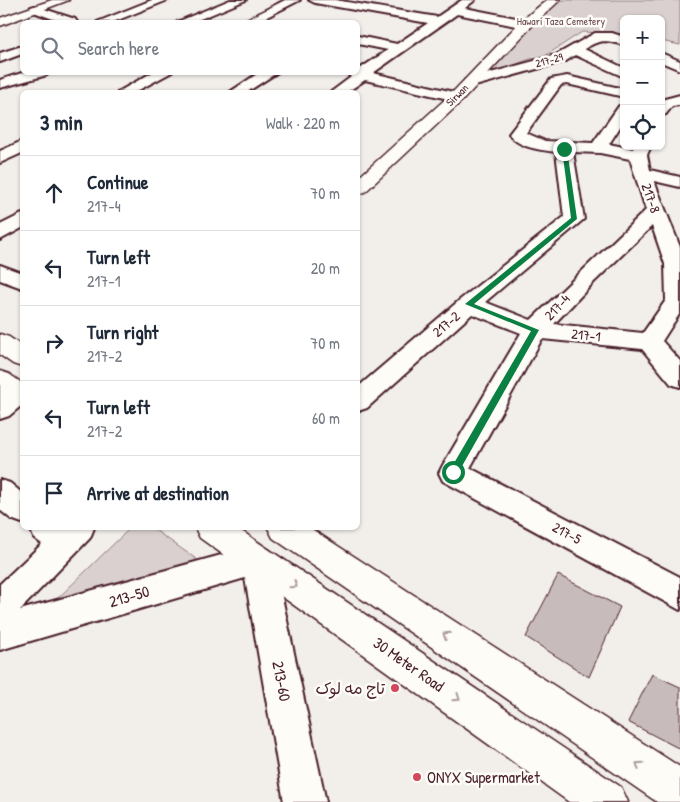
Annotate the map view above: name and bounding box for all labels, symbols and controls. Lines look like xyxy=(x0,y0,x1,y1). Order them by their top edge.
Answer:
park label: Hawari Taza Cemetery xyxy=(517,14,606,28)
map controls xyxy=(620,15,665,150)
button: + xyxy=(620,15,665,60)
search box xyxy=(20,20,360,75)
icon: search xyxy=(38,34,66,62)
text: Search here xyxy=(78,35,159,61)
street label: 217-29 xyxy=(534,50,564,70)
button: − xyxy=(620,60,665,105)
street label: Sirwan xyxy=(443,81,471,109)
button: locate xyxy=(620,105,665,150)
text: 3 min xyxy=(40,108,83,137)
text: Walk · 220 m xyxy=(266,112,340,134)
route end xyxy=(553,138,576,161)
text: Continue xyxy=(87,169,148,195)
icon: ahead xyxy=(40,179,68,207)
street label: 217-8 xyxy=(638,180,665,215)
text: 70 m xyxy=(310,182,340,204)
text: 217-4 xyxy=(87,195,121,217)
text: Turn left xyxy=(87,244,150,270)
icon: left xyxy=(40,254,68,282)
text: 20 m xyxy=(311,257,340,279)
text: 217-1 xyxy=(87,270,121,292)
street label: 217-4 xyxy=(540,289,574,324)
street label: 217-2 xyxy=(428,306,464,341)
text: Turn right xyxy=(87,319,158,345)
street label: 217-1 xyxy=(570,324,602,345)
icon: right xyxy=(40,329,68,357)
text: 70 m xyxy=(310,332,340,354)
text: 217-2 xyxy=(87,345,122,367)
text: Turn left xyxy=(87,394,150,420)
icon: left xyxy=(40,404,68,432)
text: 60 m xyxy=(312,407,340,429)
text: 217-2 xyxy=(87,420,122,442)
route start xyxy=(442,461,465,484)
icon: arrive xyxy=(40,479,68,507)
text: Arrive at destination xyxy=(87,480,229,506)
street label: 217-5 xyxy=(549,517,585,548)
one-way arrow xyxy=(289,579,298,588)
street label: 213-50 xyxy=(106,580,152,612)
street label: 30 Meter Road xyxy=(369,632,449,696)
one-way arrow xyxy=(442,632,451,642)
street label: 213-60 xyxy=(267,659,297,703)
place label: تاج مه لوک xyxy=(316,677,385,699)
marker: تاج مه لوک xyxy=(389,682,401,694)
one-way arrow xyxy=(451,692,460,701)
one-way arrow xyxy=(636,761,645,771)
place label: ONYX Supermarket xyxy=(427,766,540,788)
marker: ONYX Supermarket xyxy=(411,771,423,783)

